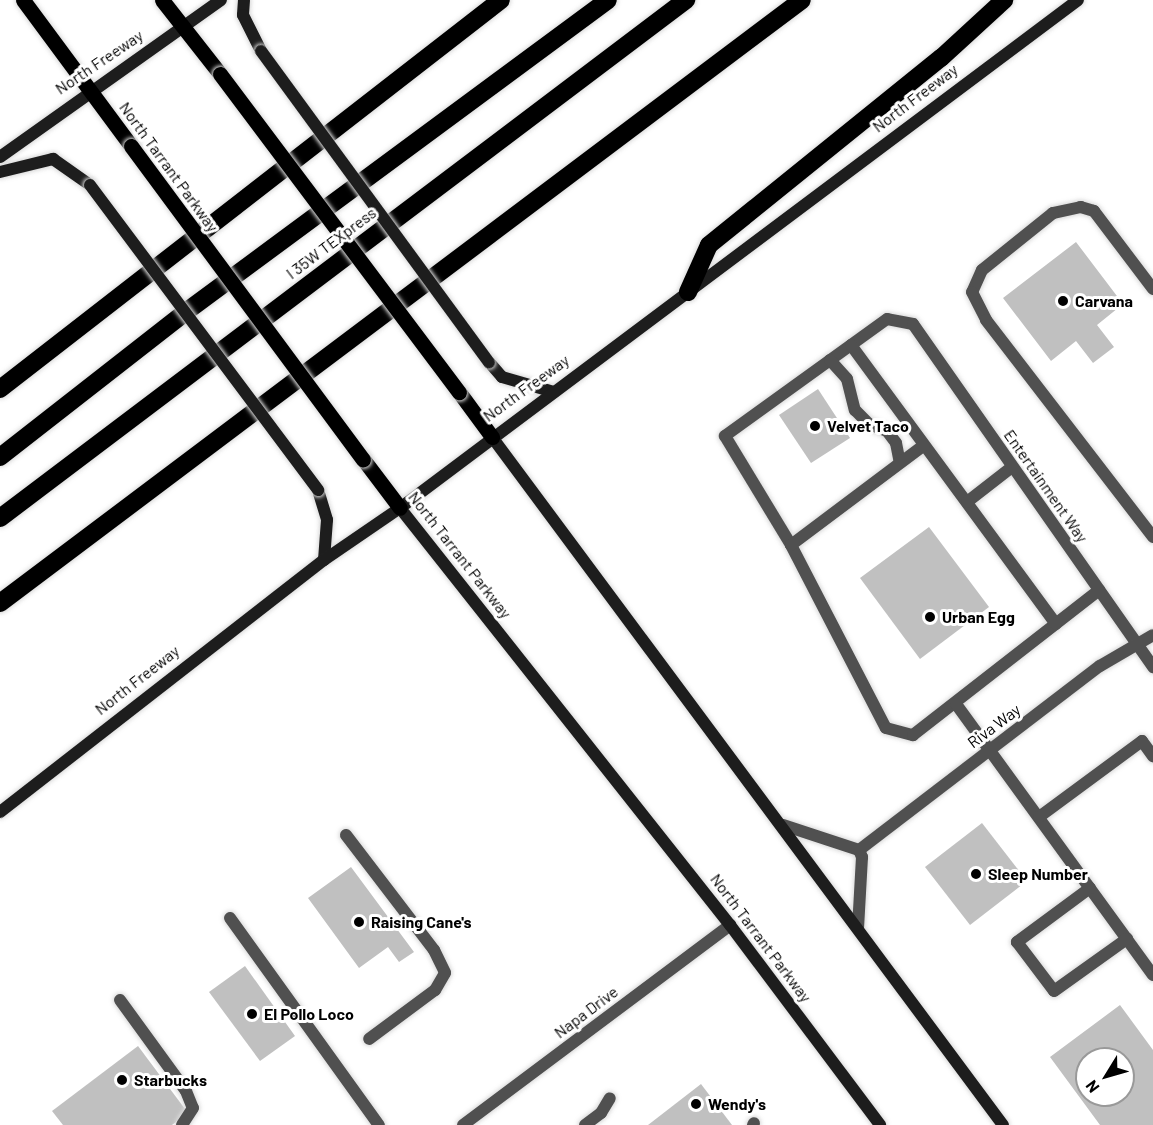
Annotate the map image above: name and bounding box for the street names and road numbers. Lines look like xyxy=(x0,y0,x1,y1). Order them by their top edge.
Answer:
street label: North Freeway xyxy=(52,26,146,98)
street label: North Freeway xyxy=(869,60,961,136)
street label: North Tarrant Parkway xyxy=(115,98,223,236)
street label: I 35W TEXpress xyxy=(282,203,380,283)
street label: North Freeway xyxy=(479,350,573,426)
street label: Entertainment Way xyxy=(1000,426,1092,546)
street label: North Tarrant Parkway xyxy=(404,488,516,622)
street label: North Freeway xyxy=(91,641,183,719)
street label: Riva Way xyxy=(964,700,1024,752)
street label: North Tarrant Parkway xyxy=(706,870,816,1006)
street label: Napa Drive xyxy=(550,982,622,1042)

